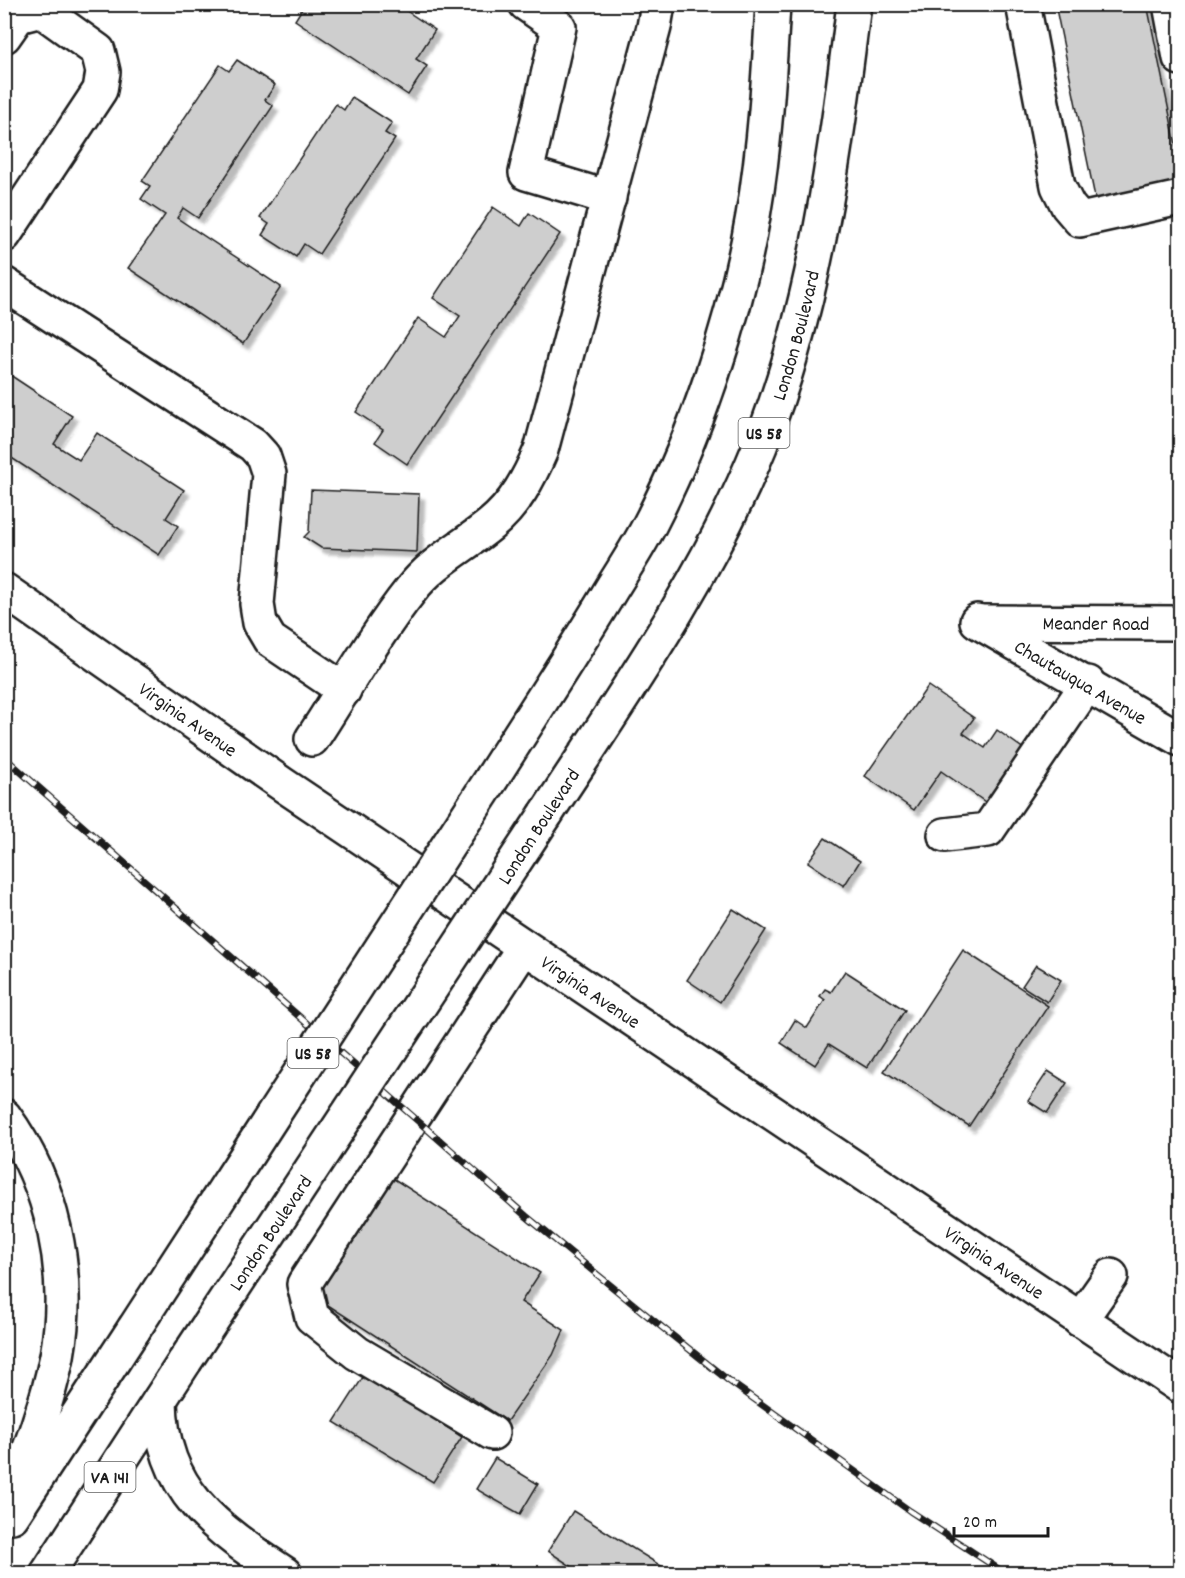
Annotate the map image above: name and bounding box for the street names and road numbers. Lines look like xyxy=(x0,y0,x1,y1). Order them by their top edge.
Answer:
street label: London Boulevard xyxy=(767,268,829,405)
road number: US 58 xyxy=(738,418,789,448)
street label: Meander Road xyxy=(1042,611,1149,640)
street label: Chautauqua Avenue xyxy=(1008,634,1151,733)
street label: Virginia Avenue xyxy=(132,677,242,766)
street label: London Boulevard xyxy=(492,764,589,891)
street label: Virginia Avenue xyxy=(534,950,645,1037)
road number: US 58 xyxy=(288,1038,338,1068)
street label: London Boulevard xyxy=(224,1171,321,1298)
street label: Virginia Avenue xyxy=(938,1221,1049,1308)
road number: VA 141 xyxy=(84,1462,136,1492)

